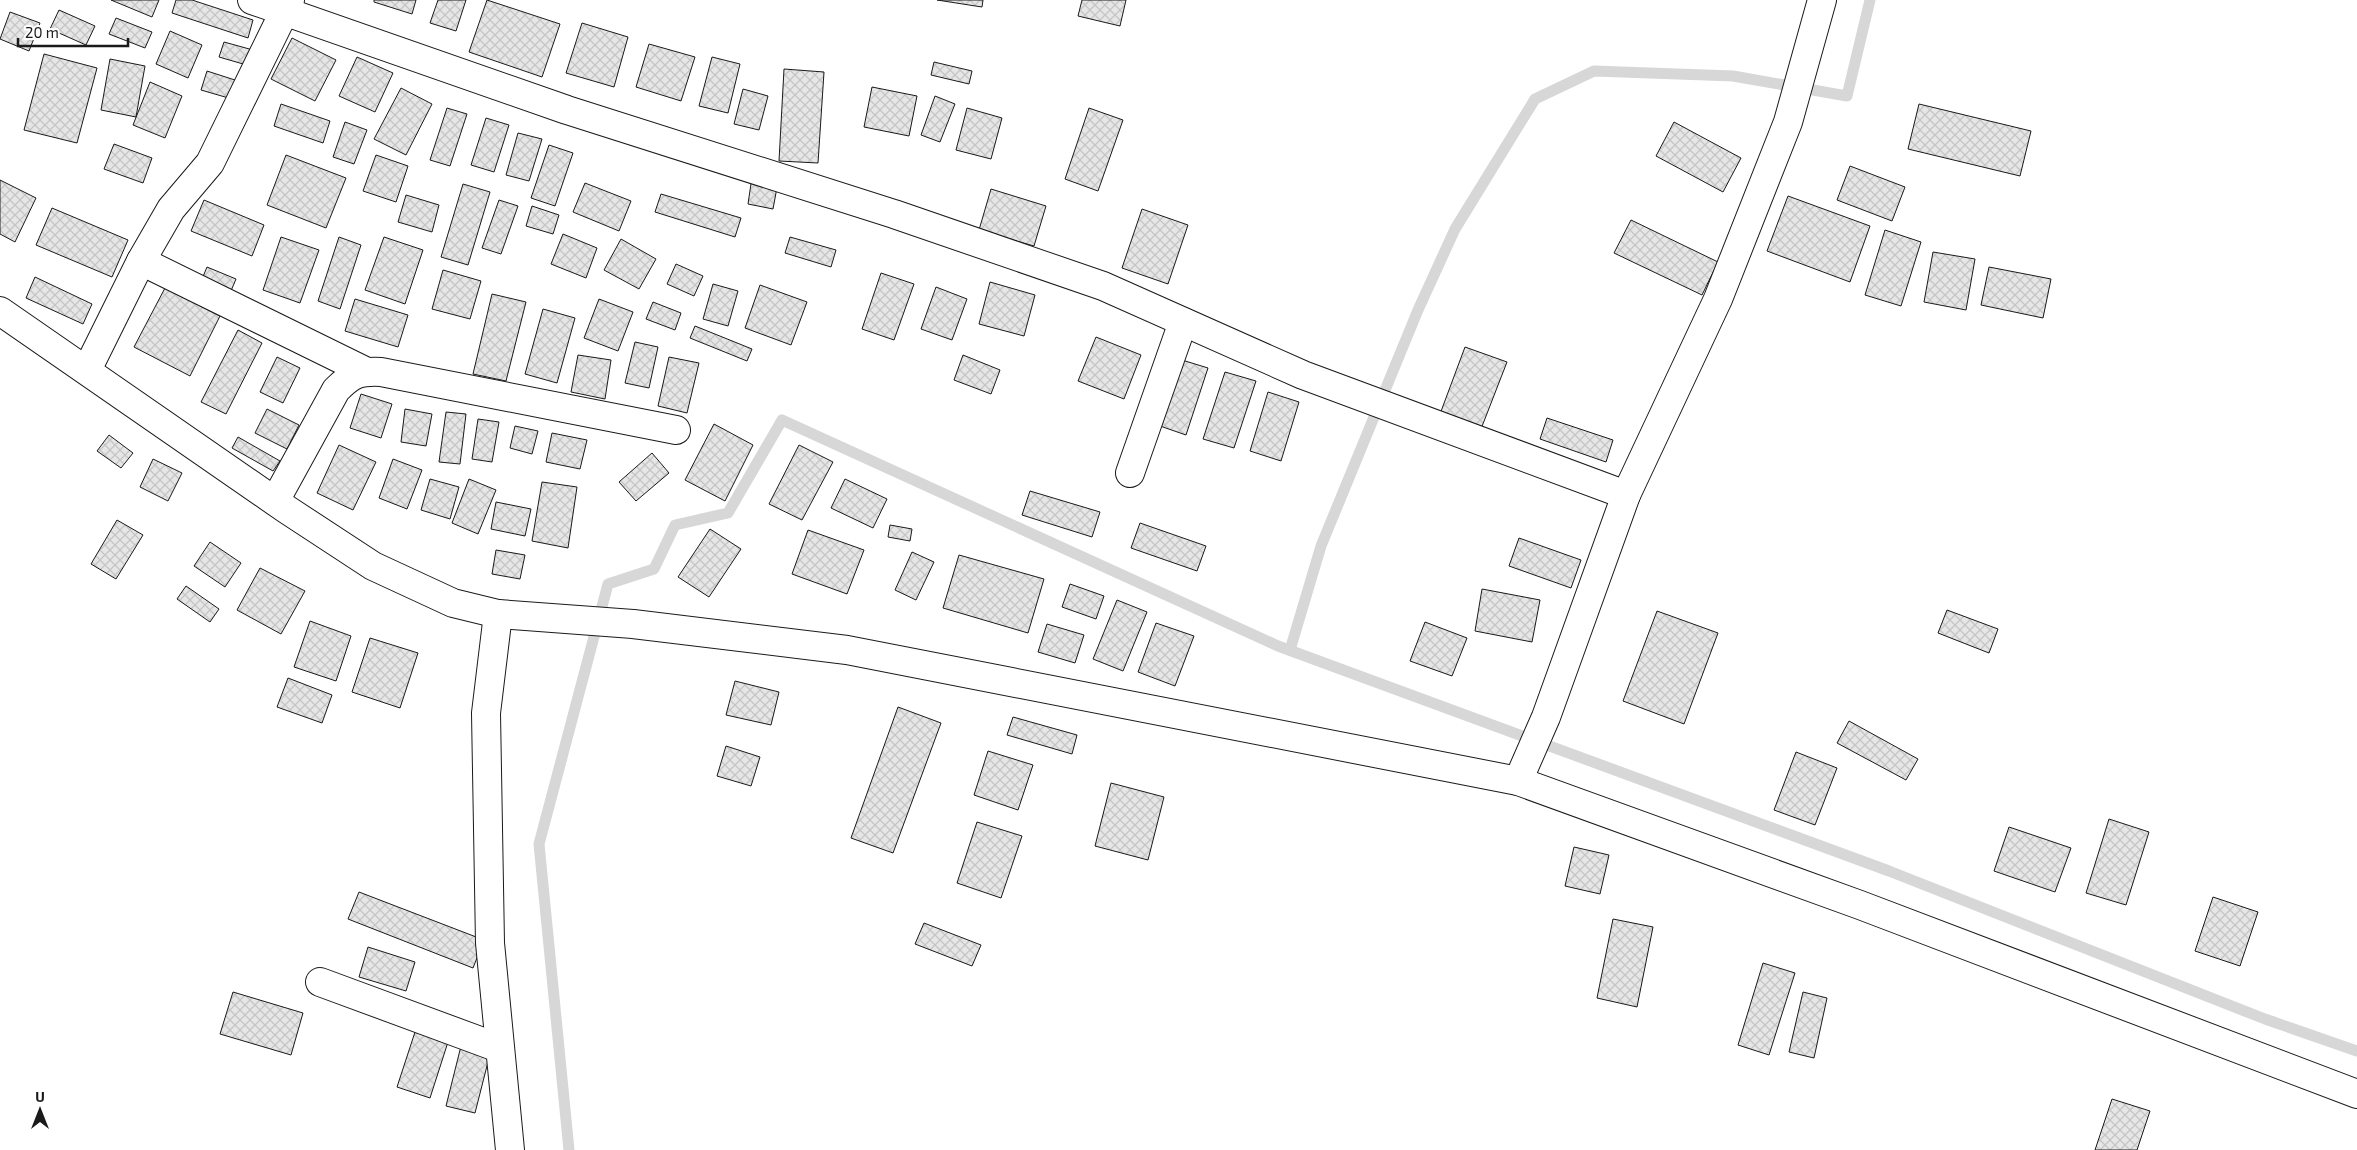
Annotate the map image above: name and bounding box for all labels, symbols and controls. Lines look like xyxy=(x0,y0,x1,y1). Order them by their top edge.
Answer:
scale bar xyxy=(18,15,128,47)
text: 20 m xyxy=(25,23,59,41)
north arrow xyxy=(15,1085,65,1135)
text: U xyxy=(35,1088,45,1105)

